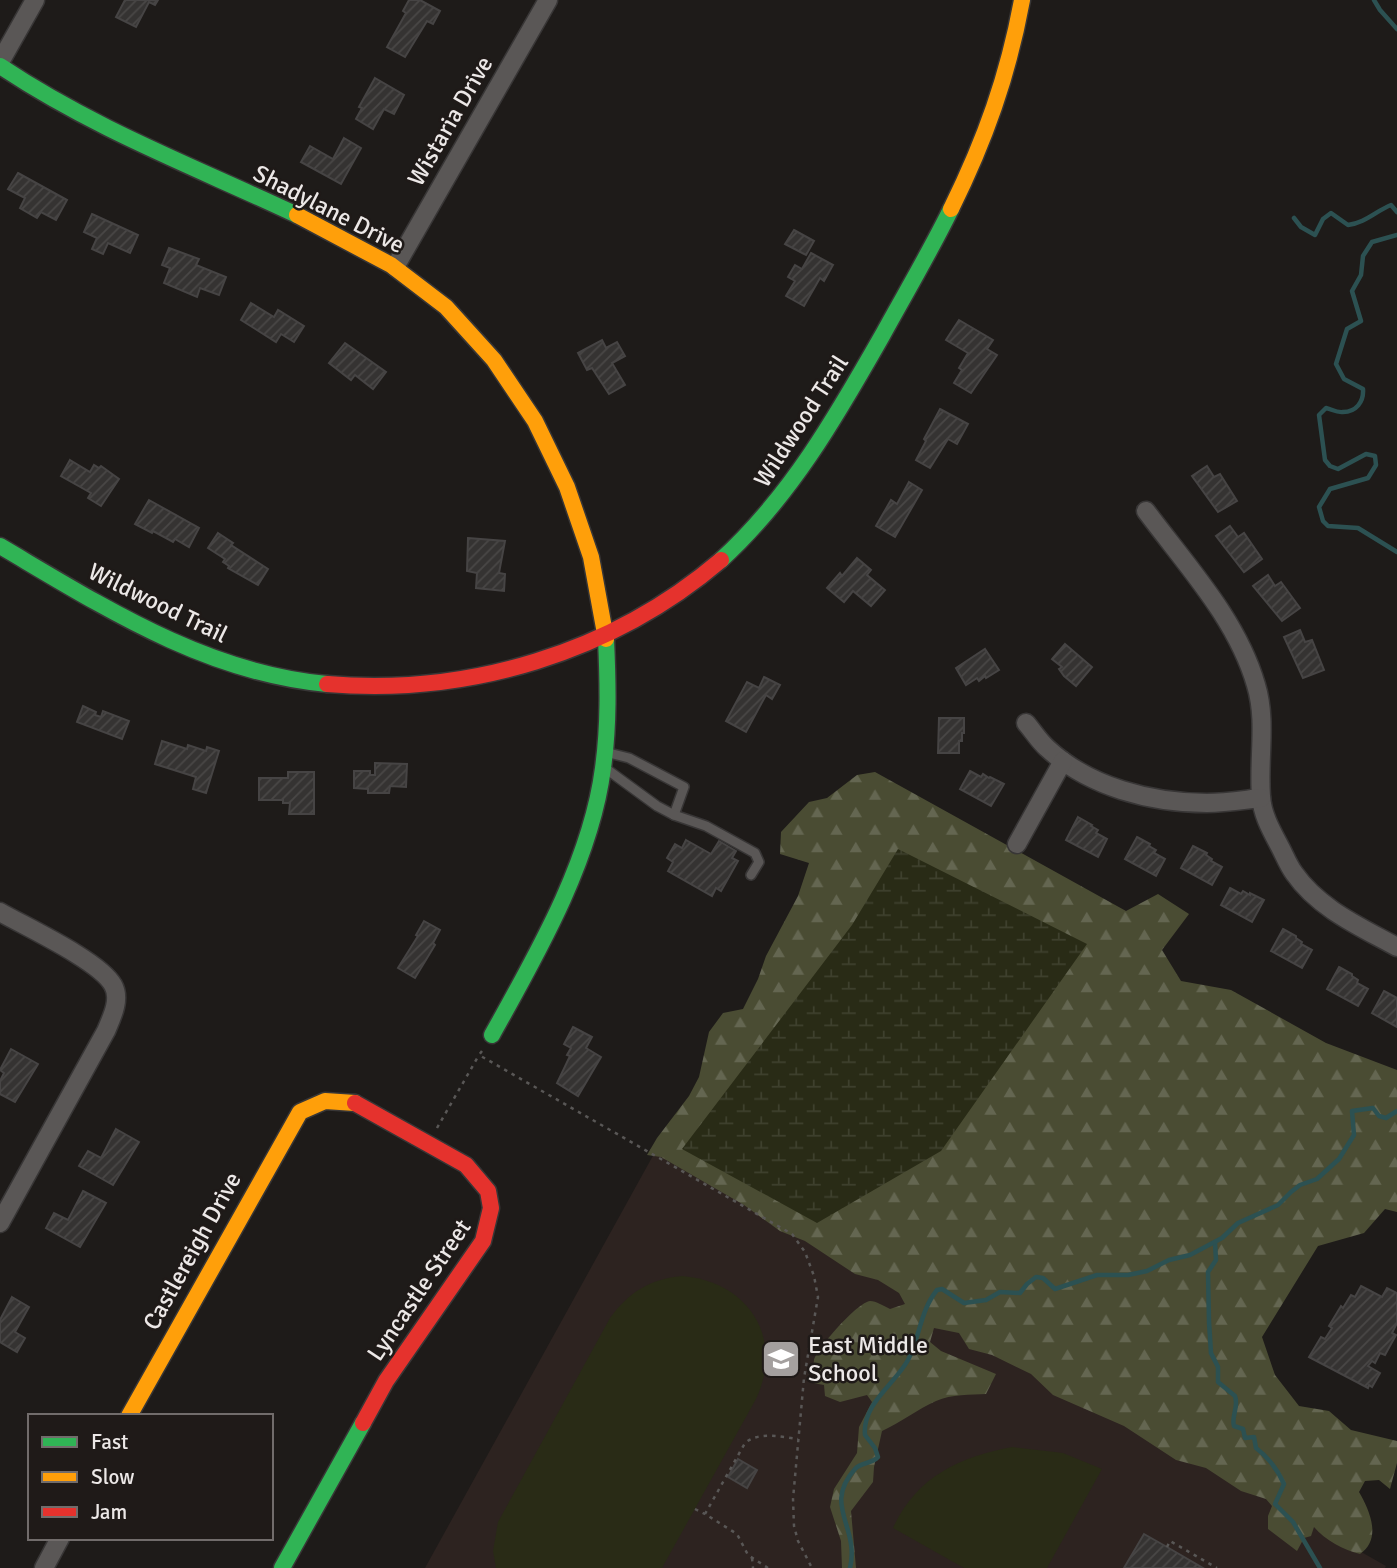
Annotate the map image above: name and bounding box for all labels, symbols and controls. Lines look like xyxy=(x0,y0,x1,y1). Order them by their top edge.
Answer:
street label: Wistaria Drive xyxy=(401,51,499,191)
street label: Shadylane Drive xyxy=(248,158,410,260)
street label: Wildwood Trail xyxy=(747,349,855,493)
street label: Wildwood Trail xyxy=(83,556,233,650)
street label: Castlereigh Drive xyxy=(136,1167,248,1335)
street label: Lyncastle Street xyxy=(361,1213,477,1367)
place label: East Middle School xyxy=(808,1330,928,1388)
school or university icon: East Middle School xyxy=(760,1338,802,1380)
legend xyxy=(28,1414,273,1540)
text: Fast xyxy=(91,1429,128,1455)
text: Slow xyxy=(91,1464,135,1490)
text: Jam xyxy=(91,1499,127,1525)

